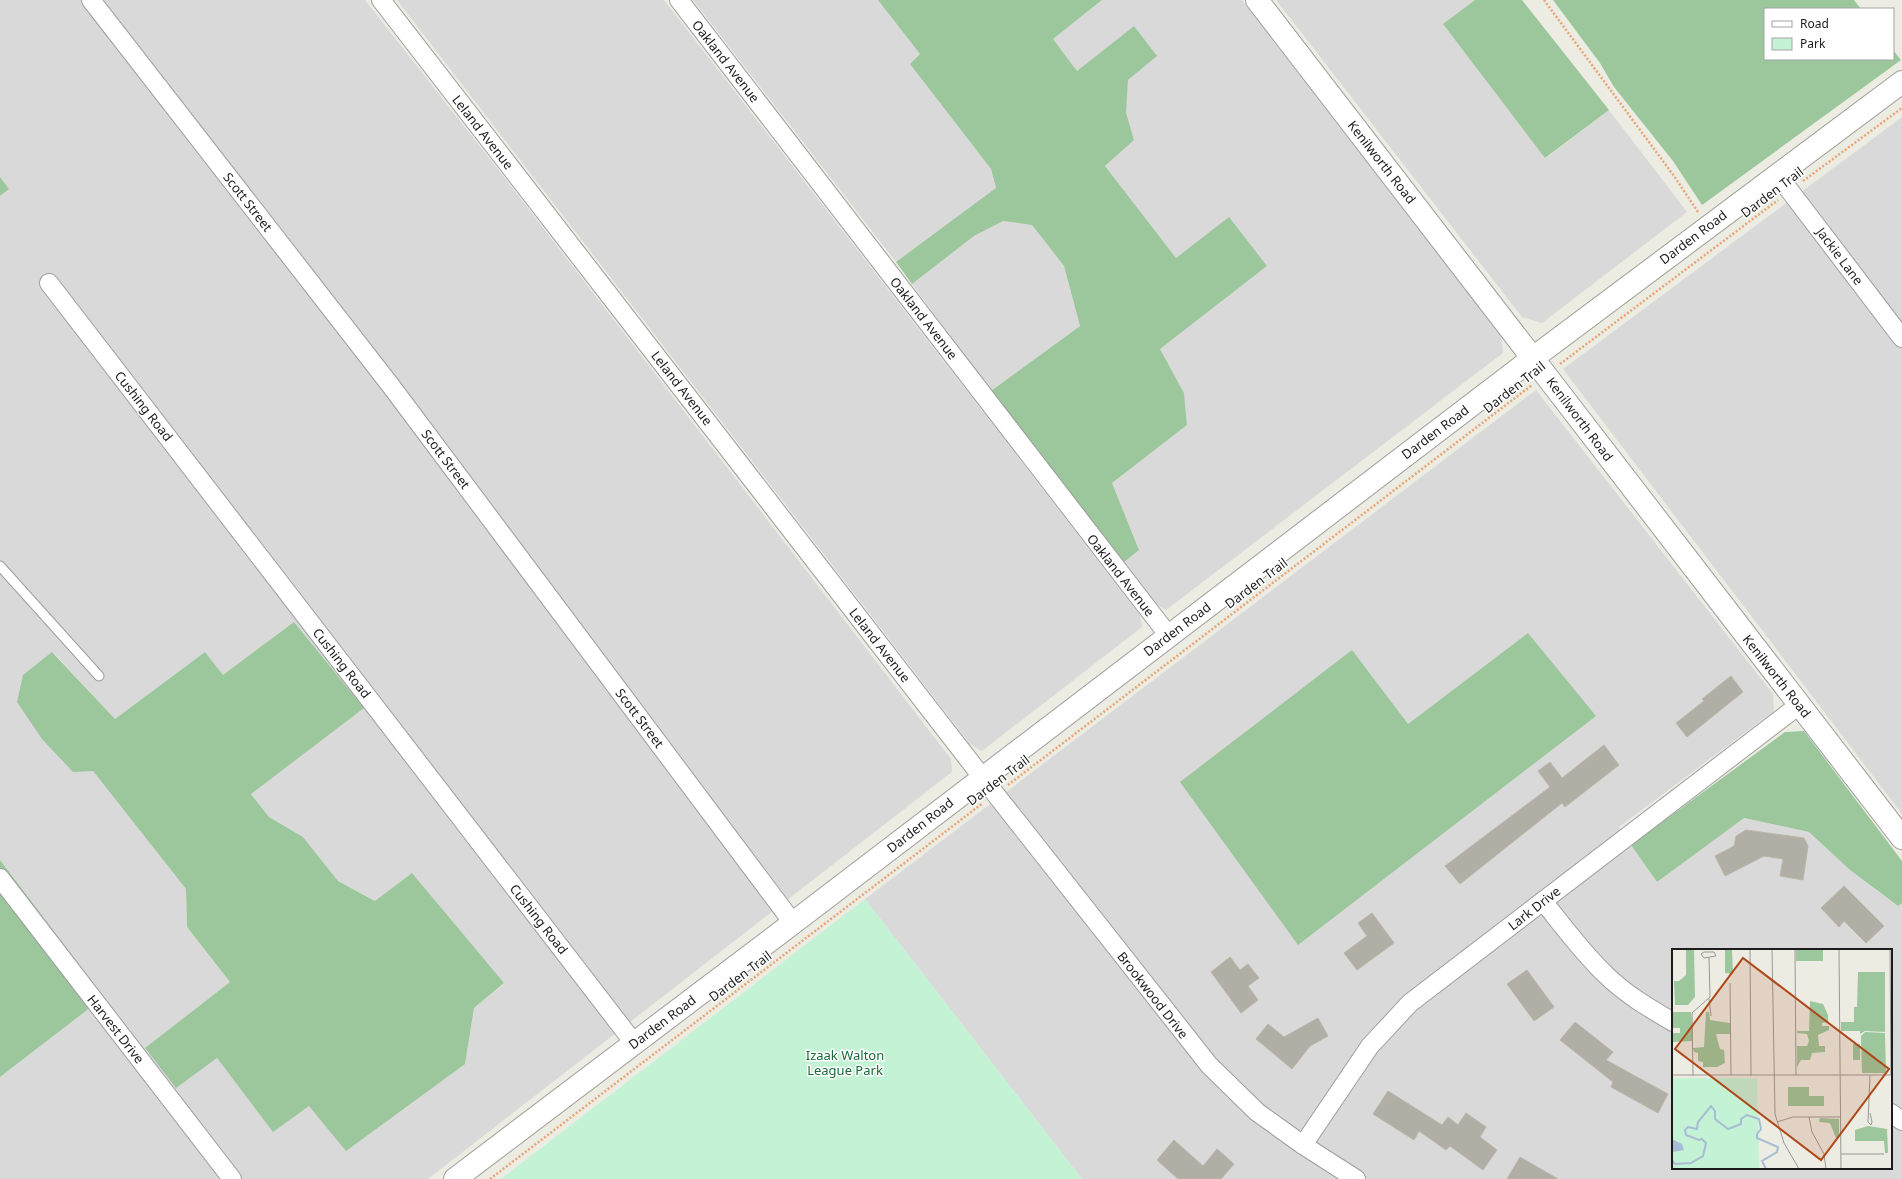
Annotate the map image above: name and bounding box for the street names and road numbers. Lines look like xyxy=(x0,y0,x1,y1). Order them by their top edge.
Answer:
street label: Oakland Avenue xyxy=(688,16,764,106)
street label: Leland Avenue xyxy=(448,91,518,173)
street label: Kenilworth Road xyxy=(1344,117,1420,207)
street label: Darden Trail xyxy=(1737,162,1807,222)
street label: Scott Street xyxy=(219,169,277,235)
street label: Darden Road xyxy=(1656,206,1730,268)
street label: Jackie Lane xyxy=(1811,222,1868,288)
street label: Oakland Avenue xyxy=(886,273,962,363)
street label: Leland Avenue xyxy=(647,347,717,429)
street label: Darden Trail xyxy=(1479,357,1549,417)
street label: Cushing Road xyxy=(111,367,177,445)
street label: Kenilworth Road xyxy=(1542,373,1618,465)
street label: Darden Road xyxy=(1398,401,1472,463)
street label: Scott Street xyxy=(418,426,475,493)
street label: Oakland Avenue xyxy=(1083,530,1159,620)
street label: Darden Trail xyxy=(1221,553,1291,613)
street label: Darden Road xyxy=(1140,598,1214,660)
street label: Leland Avenue xyxy=(845,604,915,686)
street label: Cushing Road xyxy=(309,624,375,702)
street label: Kenilworth Road xyxy=(1739,631,1815,721)
street label: Scott Street xyxy=(612,685,669,752)
street label: Darden Trail xyxy=(963,750,1033,810)
street label: Darden Road xyxy=(883,793,957,857)
street label: Cushing Road xyxy=(506,880,572,958)
street label: Lark Drive xyxy=(1504,882,1564,934)
street label: Darden Trail xyxy=(705,946,775,1006)
street label: Brookwood Drive xyxy=(1113,948,1193,1042)
street label: Harvest Drive xyxy=(83,991,149,1067)
street label: Darden Road xyxy=(625,991,699,1053)

